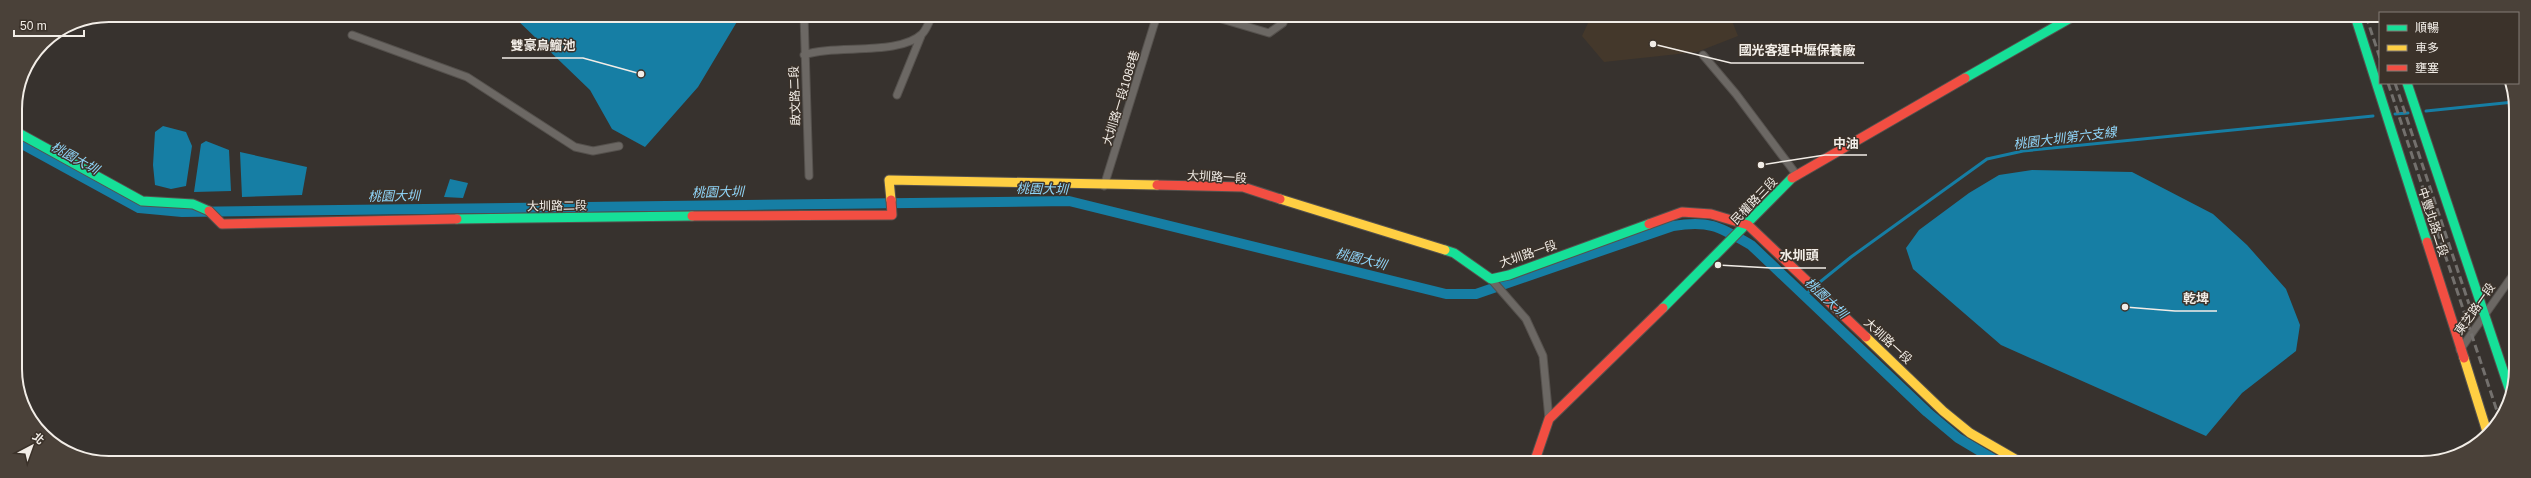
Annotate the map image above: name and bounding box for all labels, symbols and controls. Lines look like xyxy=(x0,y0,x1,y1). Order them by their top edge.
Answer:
scale bar xyxy=(14,12,84,38)
legend xyxy=(2379,12,2519,84)
text: 50 m xyxy=(20,19,47,33)
text: 順暢 xyxy=(2415,21,2439,35)
callout: 雙豪烏鰡池 xyxy=(502,33,583,58)
text: 雙豪烏鰡池 xyxy=(510,38,576,53)
callout: 國光客運中壢保養廠 xyxy=(1731,38,1864,63)
text: 車多 xyxy=(2415,41,2439,55)
text: 國光客運中壢保養廠 xyxy=(1738,43,1856,58)
street label: 大圳路一段1088巷 xyxy=(1100,49,1142,147)
text: 壅塞 xyxy=(2415,61,2439,75)
street label: 啟文路二段 xyxy=(787,66,803,126)
water label: 桃園大圳第六支線 xyxy=(2012,124,2120,152)
callout: 中油 xyxy=(1825,130,1867,155)
text: 中油 xyxy=(1833,136,1859,151)
water label: 桃園大圳 xyxy=(49,139,103,178)
street label: 大圳路一段 xyxy=(1187,168,1247,186)
street label: 民權路三段 xyxy=(1728,175,1780,227)
water label: 桃園大圳 xyxy=(1016,181,1070,197)
water label: 桃園大圳 xyxy=(692,184,746,200)
street label: 中豐北路二段 xyxy=(2415,186,2451,258)
water label: 桃園大圳 xyxy=(368,188,422,204)
street label: 大圳路二段 xyxy=(527,198,587,214)
street label: 大圳路一段 xyxy=(1497,238,1559,270)
callout: 水圳頭 xyxy=(1771,243,1826,268)
water label: 桃園大圳 xyxy=(1334,245,1390,273)
text: 水圳頭 xyxy=(1779,248,1819,263)
water label: 桃園大圳 xyxy=(1802,275,1852,323)
street label: 東芝路一段 xyxy=(2452,280,2498,338)
callout: 乾埤 xyxy=(2175,286,2217,311)
text: 乾埤 xyxy=(2183,291,2209,306)
street label: 大圳路一段 xyxy=(1861,315,1915,367)
north arrow xyxy=(12,426,52,466)
text: 北 xyxy=(30,430,47,447)

